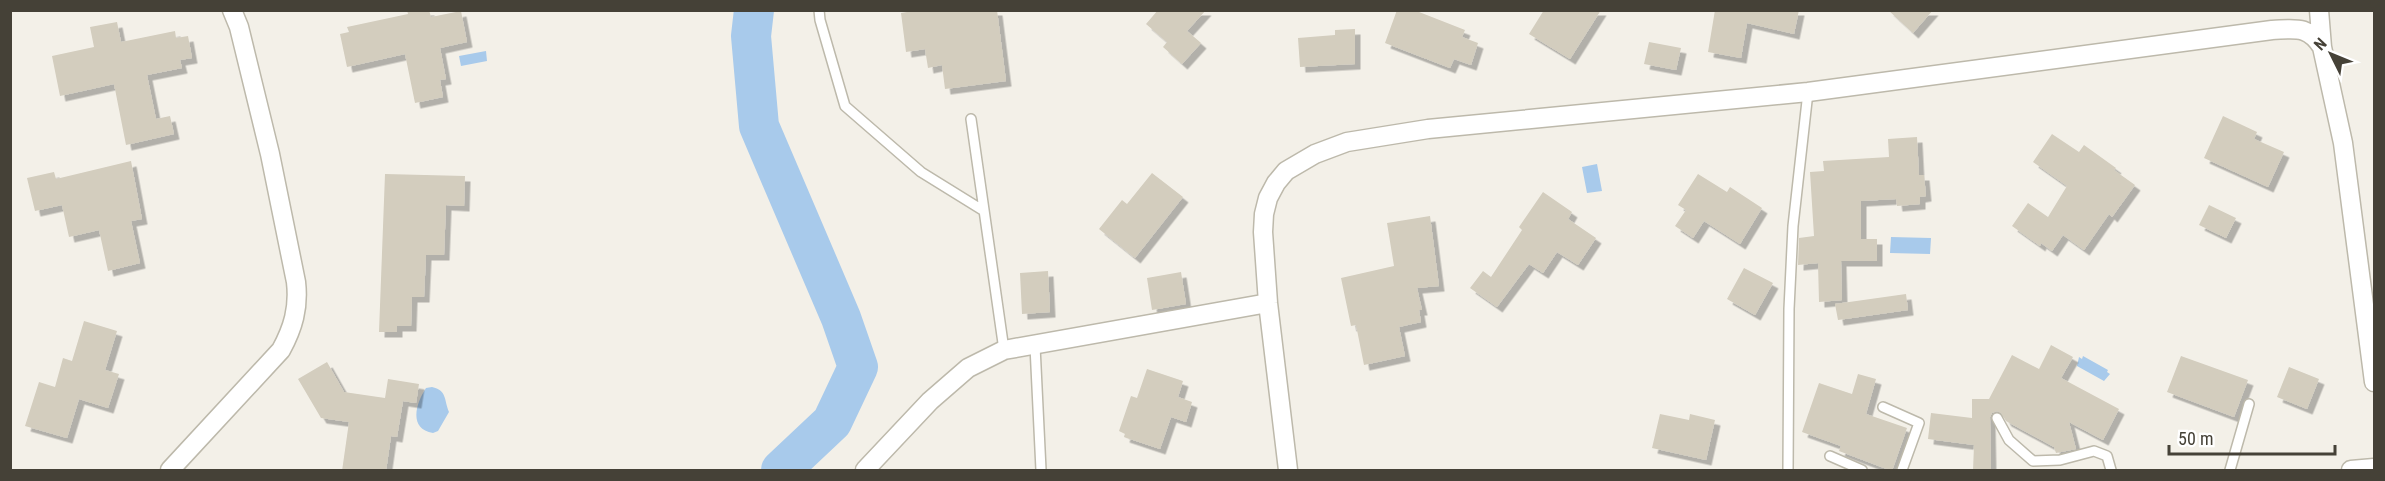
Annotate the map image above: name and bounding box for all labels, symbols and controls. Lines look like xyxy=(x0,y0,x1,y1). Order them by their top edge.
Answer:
north arrow xyxy=(2301,24,2361,84)
text: N xyxy=(2310,34,2331,54)
scale bar xyxy=(2169,418,2336,456)
text: 50 m xyxy=(2178,428,2213,449)

